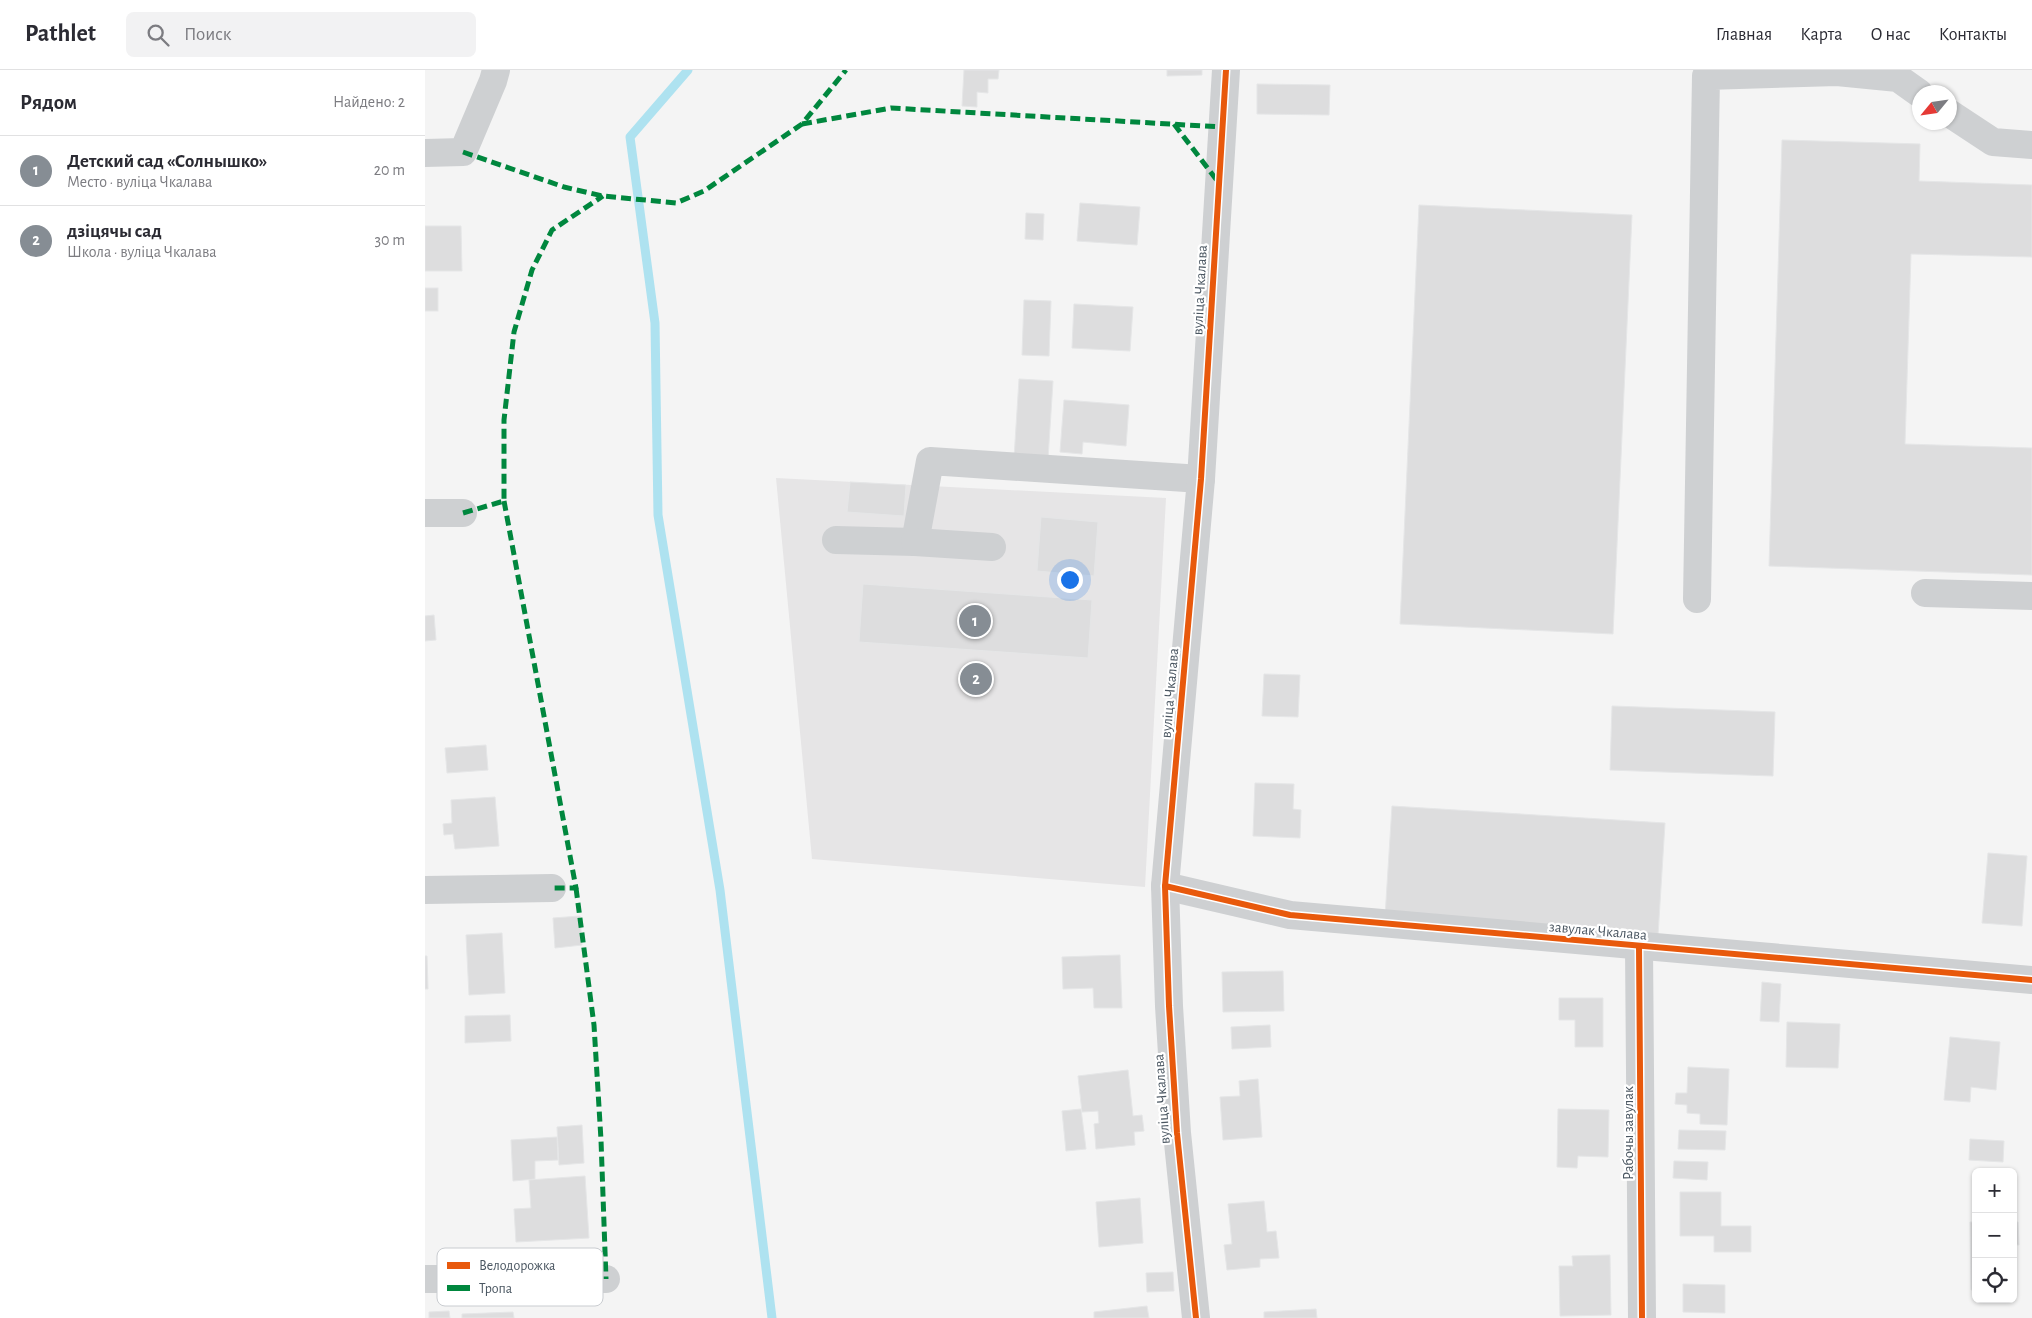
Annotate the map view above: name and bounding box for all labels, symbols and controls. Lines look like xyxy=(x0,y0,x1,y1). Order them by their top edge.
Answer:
search box xyxy=(126,12,476,57)
icon: search xyxy=(144,21,172,49)
text: Pathlet xyxy=(25,22,96,46)
text: Поиск xyxy=(184,25,231,44)
text: Главная xyxy=(1716,26,1772,44)
text: Карта xyxy=(1800,26,1842,44)
text: О нас xyxy=(1870,26,1911,44)
text: Контакты xyxy=(1939,26,2007,44)
north arrow xyxy=(1912,85,1957,130)
text: Рядом xyxy=(20,92,77,113)
text: Найдено: 2 xyxy=(333,94,405,110)
text: Детский сад «Солнышко» xyxy=(67,152,267,171)
text: 1 xyxy=(33,162,39,178)
text: 20 m xyxy=(374,162,405,178)
text: Место · вуліца Чкалава xyxy=(67,174,212,190)
text: дзіцячы сад xyxy=(67,222,162,241)
text: 2 xyxy=(32,232,40,248)
text: 30 m xyxy=(375,232,405,248)
text: Школа · вуліца Чкалава xyxy=(67,244,217,260)
street label: вуліца Чкалава xyxy=(1190,244,1210,336)
your location xyxy=(1057,567,1083,593)
pin: 1 xyxy=(959,602,991,640)
street label: вуліца Чкалава xyxy=(1159,647,1181,739)
pin: 2 xyxy=(960,660,992,698)
street label: завулак Чкалава xyxy=(1548,919,1648,943)
street label: вуліца Чкалава xyxy=(1151,1053,1173,1145)
street label: Рабочы завулак xyxy=(1621,1086,1636,1180)
map controls xyxy=(1972,1168,2017,1303)
button: + xyxy=(1972,1168,2017,1213)
button: − xyxy=(1972,1213,2017,1258)
legend xyxy=(437,1248,603,1306)
button: locate xyxy=(1972,1258,2017,1303)
text: Велодорожка xyxy=(479,1259,556,1273)
text: Тропа xyxy=(479,1282,513,1296)

